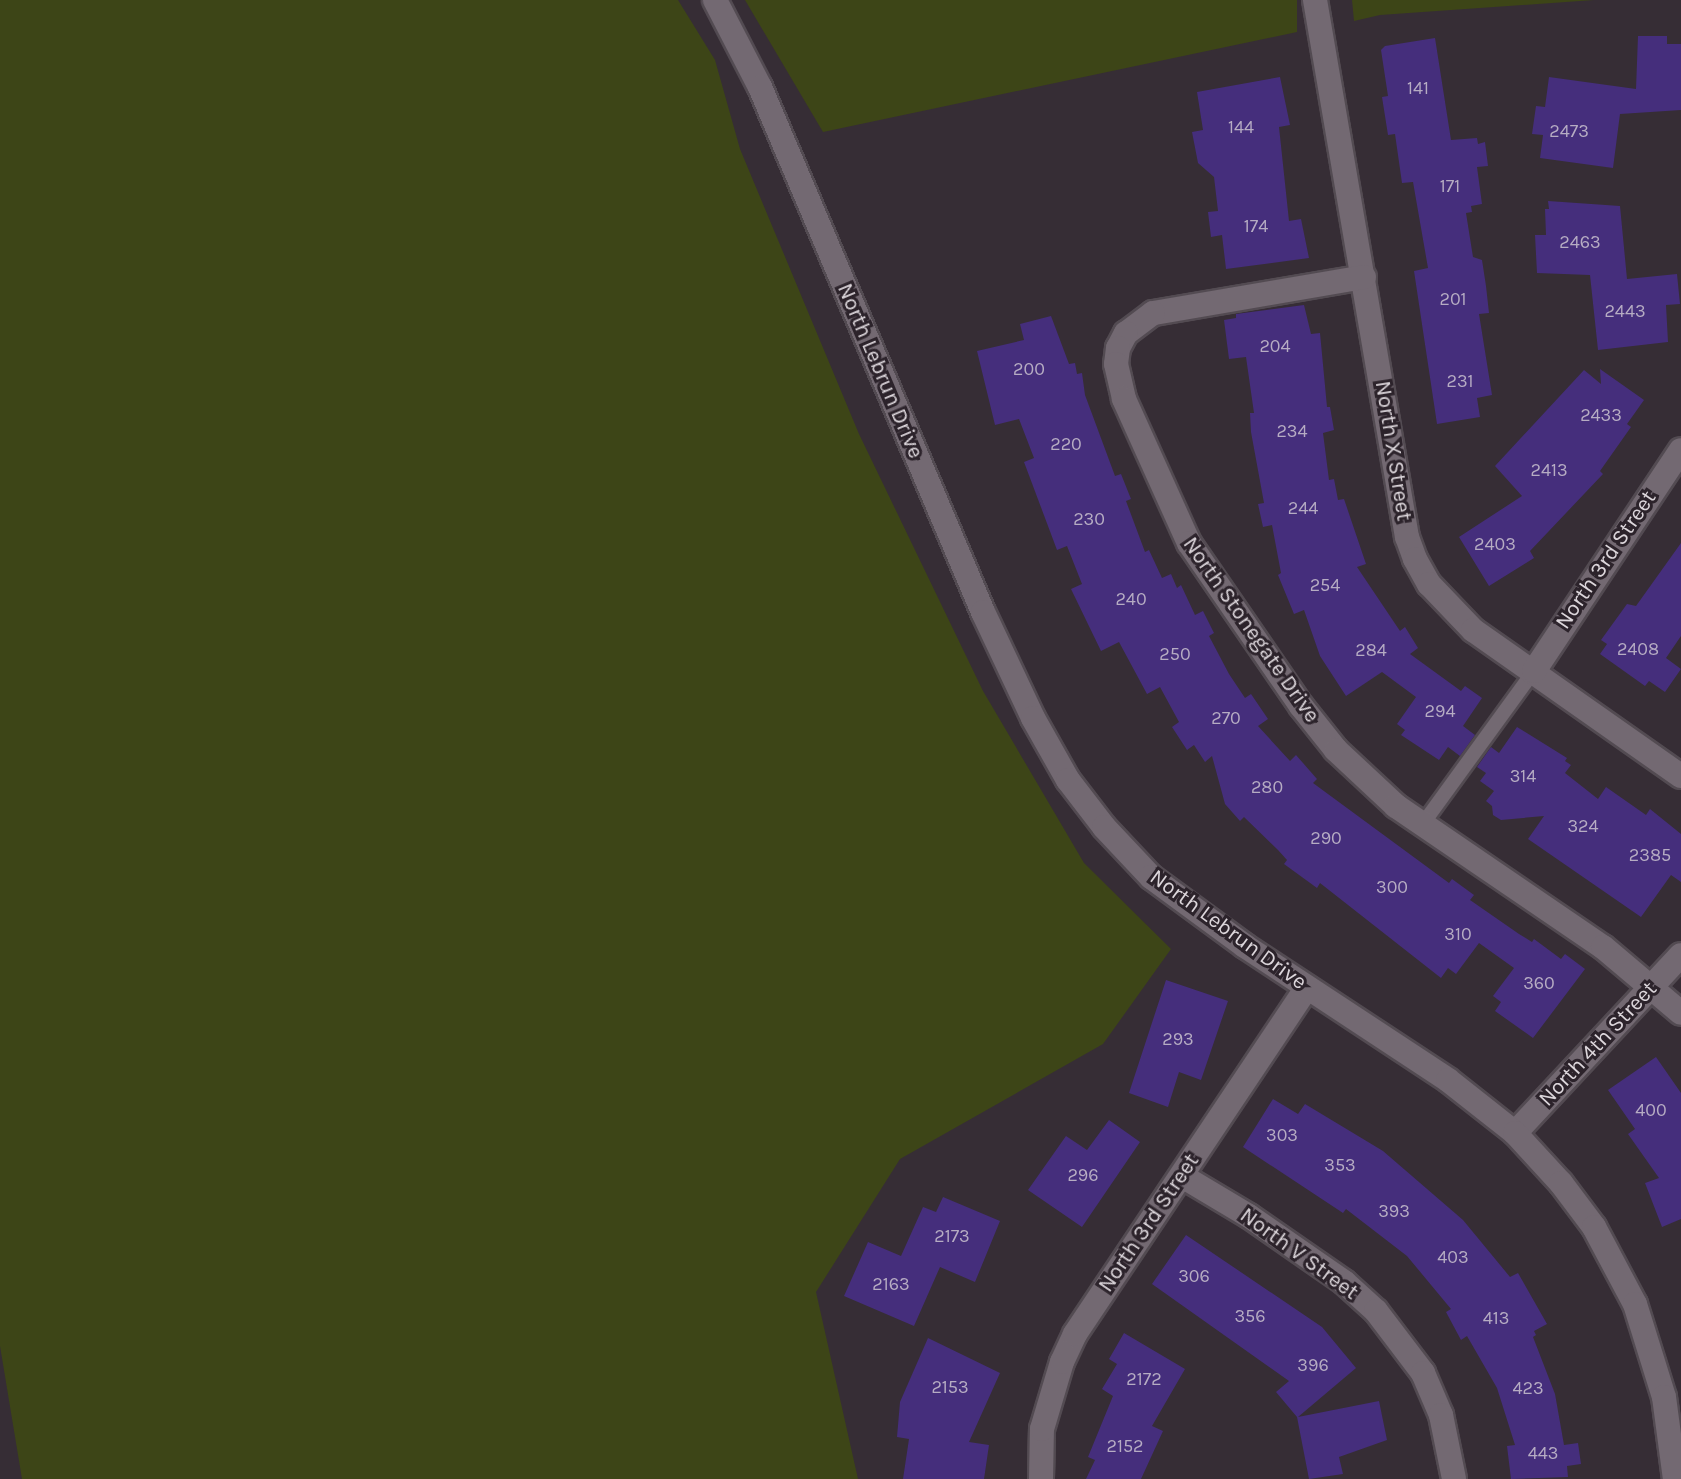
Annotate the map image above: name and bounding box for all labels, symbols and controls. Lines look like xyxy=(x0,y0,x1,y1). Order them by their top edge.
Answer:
house number: 141 xyxy=(1407,77,1429,99)
house number: 144 xyxy=(1228,116,1254,138)
house number: 2473 xyxy=(1549,120,1589,142)
house number: 171 xyxy=(1440,175,1460,197)
house number: 174 xyxy=(1244,215,1268,237)
house number: 2463 xyxy=(1559,231,1601,253)
street label: North Lebrun Drive xyxy=(831,280,929,462)
house number: 201 xyxy=(1439,288,1467,310)
house number: 2443 xyxy=(1604,300,1646,322)
house number: 204 xyxy=(1259,335,1291,357)
house number: 200 xyxy=(1013,358,1045,380)
house number: 231 xyxy=(1446,370,1474,392)
street label: North X Street xyxy=(1369,379,1417,523)
house number: 2433 xyxy=(1580,404,1622,426)
house number: 234 xyxy=(1276,420,1308,442)
house number: 220 xyxy=(1050,433,1082,455)
house number: 2413 xyxy=(1530,459,1568,481)
street label: North 3rd Street xyxy=(1550,486,1662,634)
house number: 244 xyxy=(1288,497,1318,519)
house number: 230 xyxy=(1073,508,1105,530)
street label: North Stonegate Drive xyxy=(1177,532,1325,728)
house number: 2403 xyxy=(1474,533,1516,555)
house number: 254 xyxy=(1310,574,1340,596)
house number: 240 xyxy=(1115,588,1147,610)
house number: 2408 xyxy=(1617,638,1659,660)
house number: 284 xyxy=(1355,639,1387,661)
house number: 250 xyxy=(1159,643,1191,665)
house number: 294 xyxy=(1425,700,1455,722)
house number: 270 xyxy=(1211,707,1241,729)
house number: 314 xyxy=(1510,765,1536,787)
house number: 280 xyxy=(1251,776,1283,798)
house number: 324 xyxy=(1567,815,1599,837)
house number: 290 xyxy=(1310,827,1342,849)
house number: 2385 xyxy=(1629,844,1671,866)
street label: North Lebrun Drive xyxy=(1144,864,1312,996)
house number: 300 xyxy=(1376,876,1408,898)
house number: 310 xyxy=(1444,923,1472,945)
house number: 360 xyxy=(1523,972,1555,994)
street label: North 4th Street xyxy=(1533,976,1663,1112)
house number: 293 xyxy=(1162,1028,1194,1050)
house number: 400 xyxy=(1635,1099,1667,1121)
house number: 303 xyxy=(1266,1124,1298,1146)
street label: North 3rd Street xyxy=(1093,1149,1205,1297)
house number: 353 xyxy=(1324,1154,1356,1176)
house number: 296 xyxy=(1067,1164,1099,1186)
house number: 393 xyxy=(1378,1200,1410,1222)
street label: North V Street xyxy=(1235,1202,1363,1306)
house number: 2173 xyxy=(934,1225,970,1247)
house number: 403 xyxy=(1437,1246,1469,1268)
house number: 306 xyxy=(1178,1265,1210,1287)
house number: 2163 xyxy=(872,1273,910,1295)
house number: 356 xyxy=(1234,1305,1266,1327)
house number: 413 xyxy=(1483,1307,1509,1329)
house number: 396 xyxy=(1297,1354,1329,1376)
house number: 2172 xyxy=(1126,1368,1162,1390)
house number: 2153 xyxy=(931,1376,969,1398)
house number: 423 xyxy=(1512,1377,1544,1399)
house number: 2152 xyxy=(1107,1435,1143,1457)
house number: 443 xyxy=(1528,1442,1558,1464)

